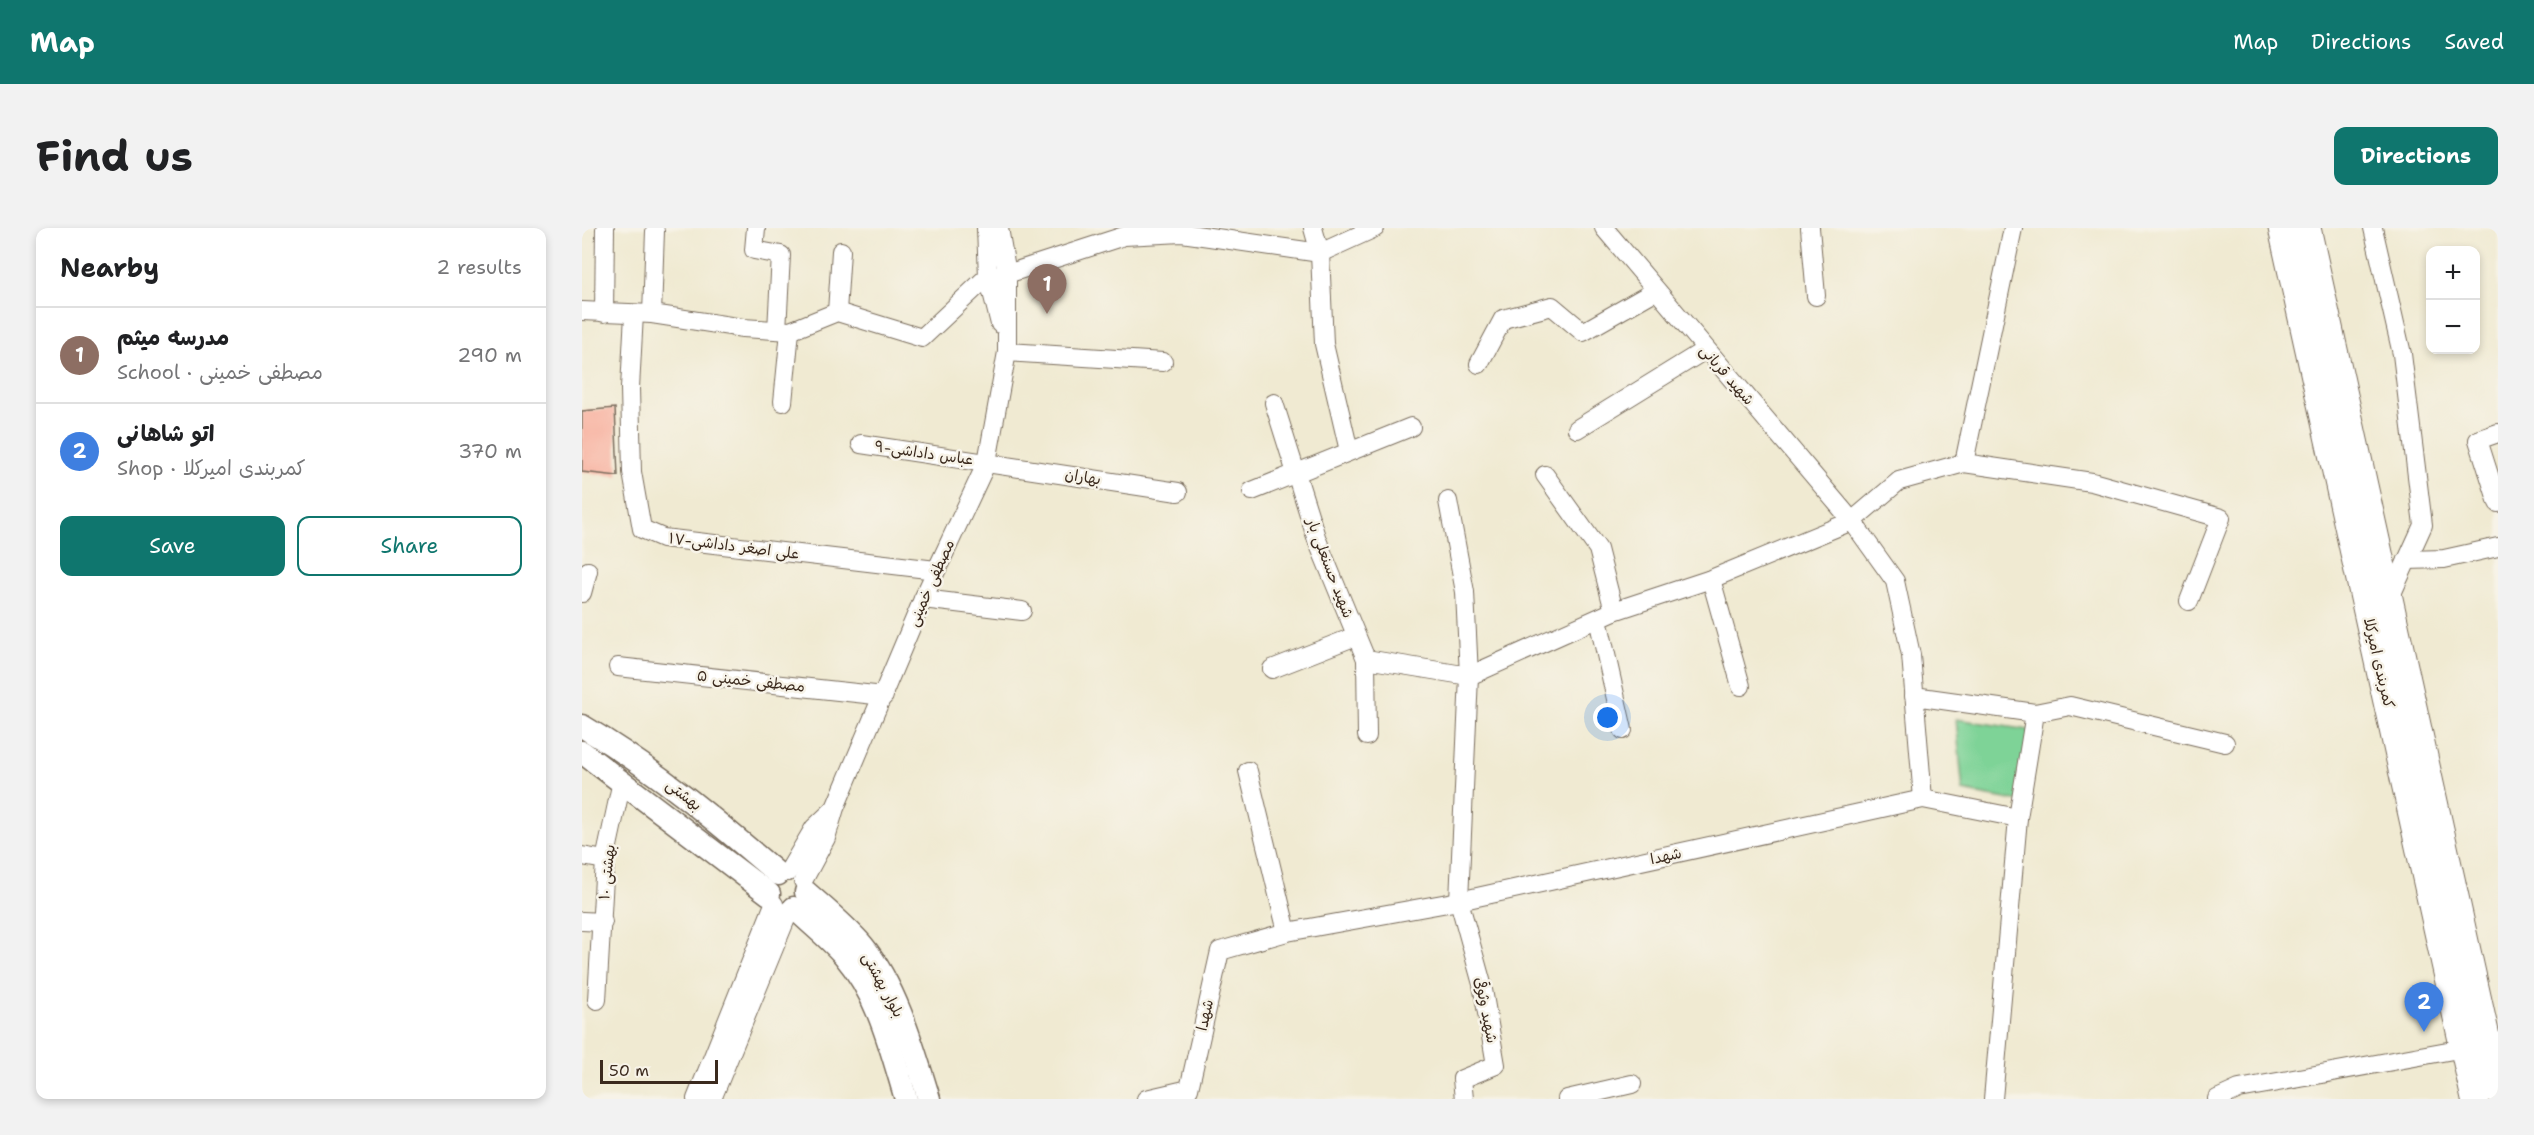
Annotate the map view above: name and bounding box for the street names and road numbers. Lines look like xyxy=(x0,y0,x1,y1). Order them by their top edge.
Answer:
street label: شهید قربانی xyxy=(1695,341,1759,409)
street label: عباس داداشی-۹ xyxy=(873,436,975,470)
street label: بهاران xyxy=(1064,464,1102,490)
street label: شهید حسنعلی بار xyxy=(1301,514,1358,621)
street label: علی اصغر داداشی-۱۷ xyxy=(668,528,800,564)
street label: مصطفی خمینی xyxy=(903,537,959,629)
street label: کمربندی امیرکلا xyxy=(2359,616,2399,710)
street label: مصطفی خمینی ۵ xyxy=(696,665,806,697)
street label: بهشتی xyxy=(662,775,706,815)
street label: بهشتی ۱۰ xyxy=(594,843,620,901)
street label: شهدا xyxy=(1648,843,1684,869)
street label: بلوار بهشتی xyxy=(858,949,908,1021)
street label: شهید وثوقی xyxy=(1470,975,1503,1045)
street label: شهدا xyxy=(1192,997,1218,1033)

